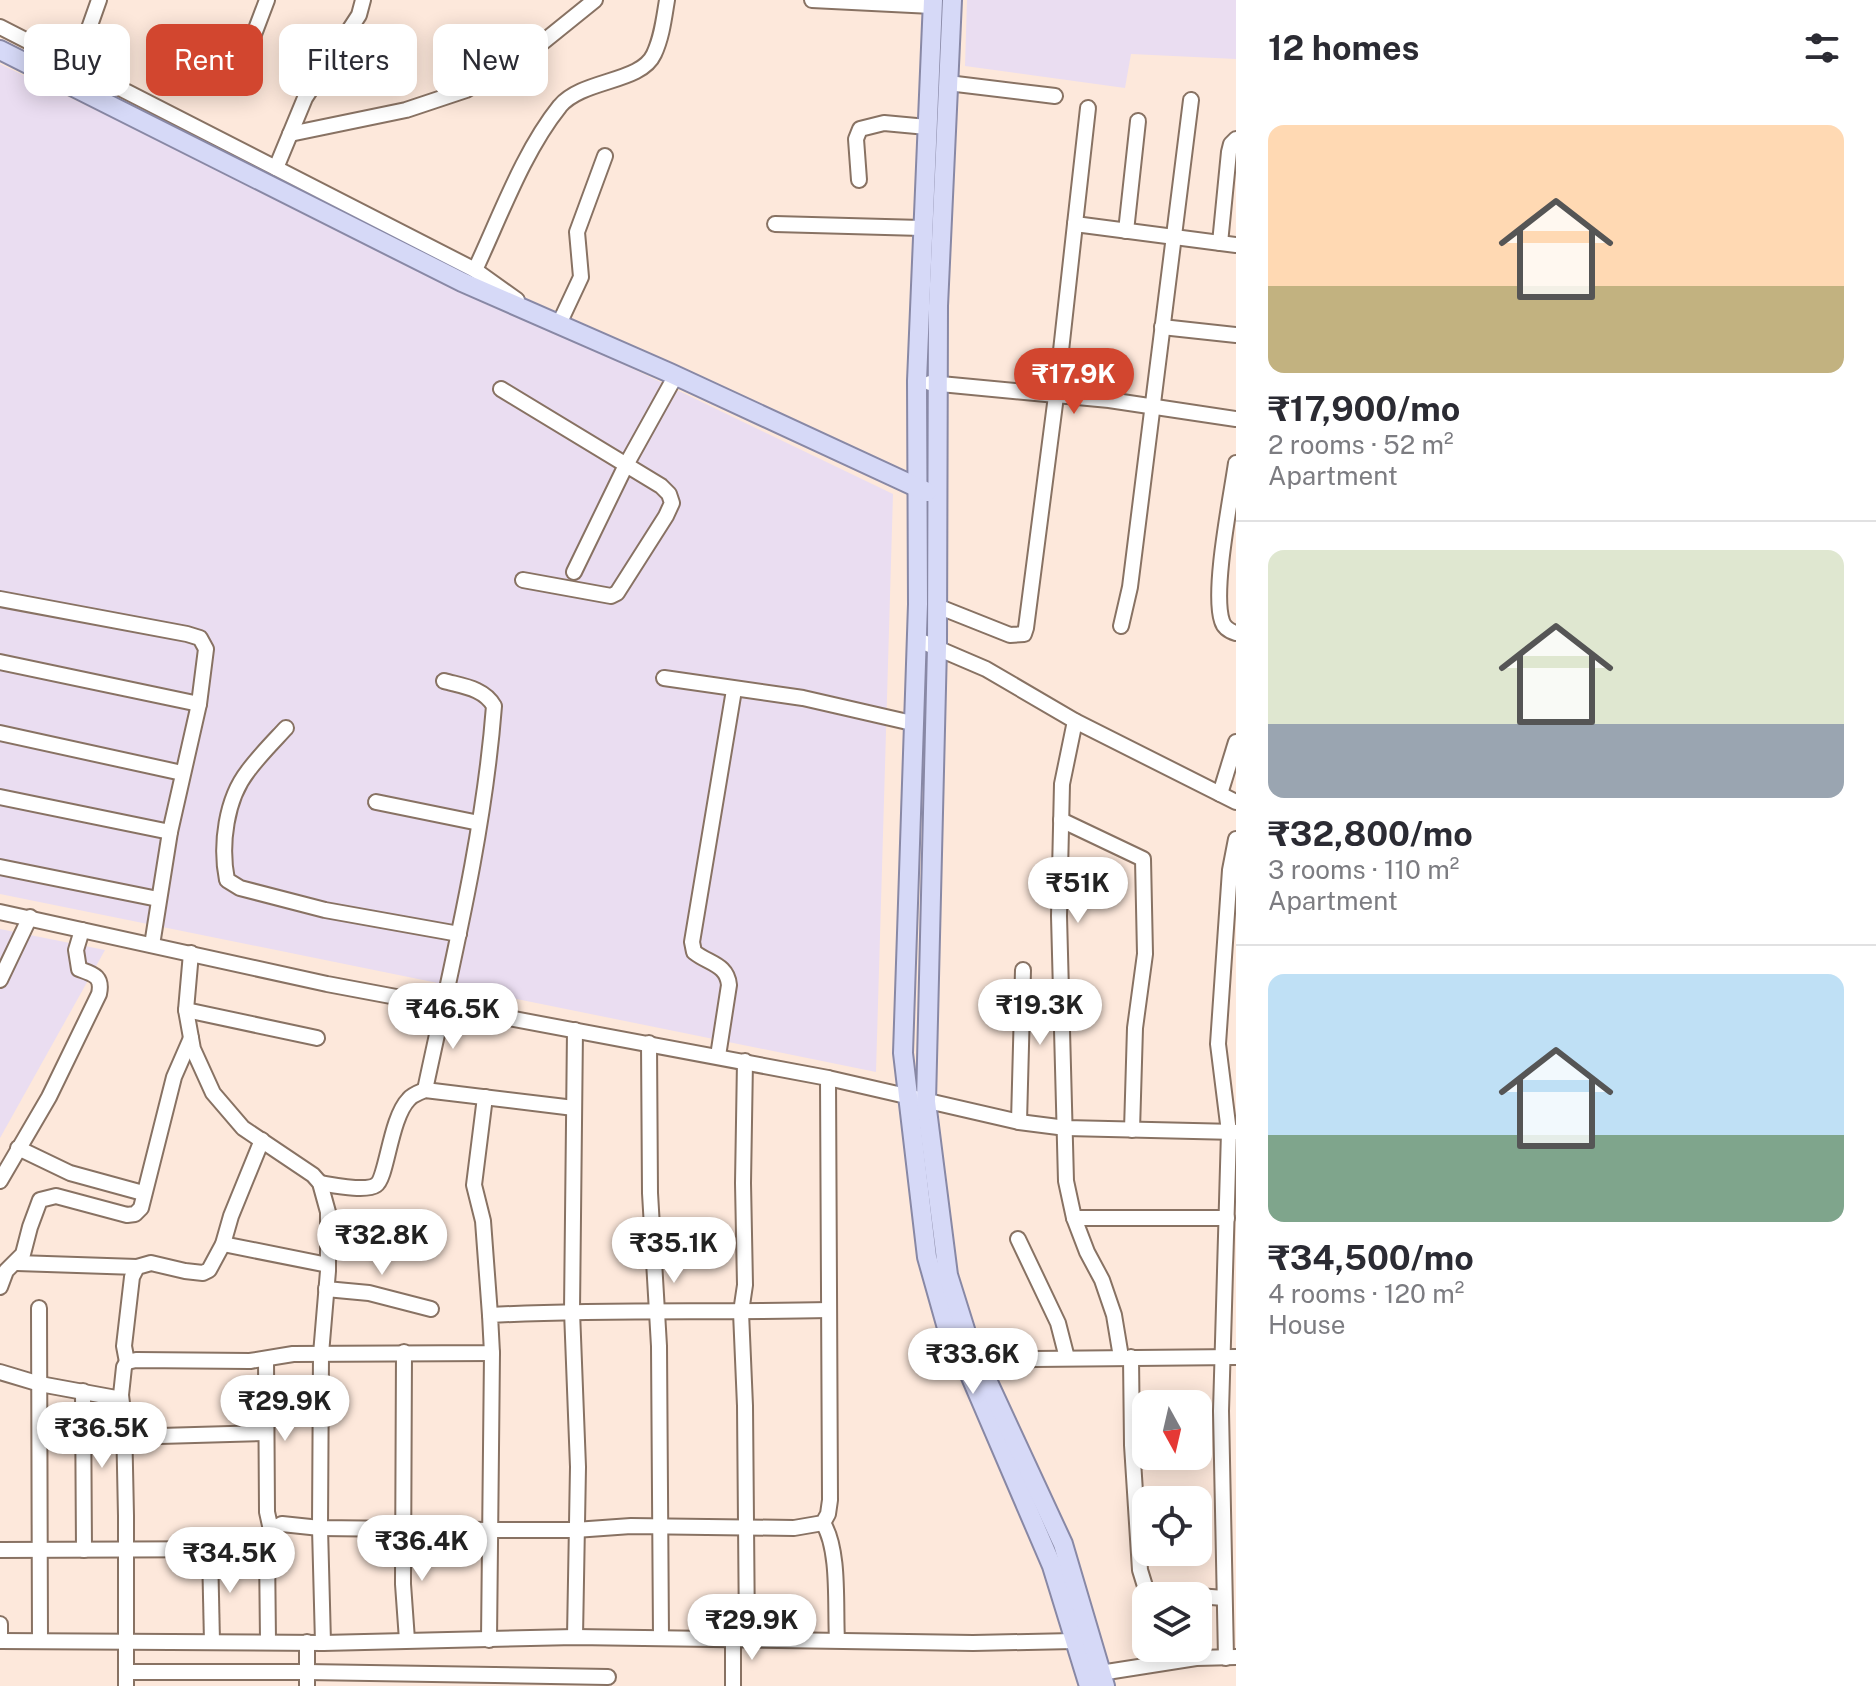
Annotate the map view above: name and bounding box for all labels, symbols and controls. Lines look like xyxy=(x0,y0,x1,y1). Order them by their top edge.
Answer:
chip: Buy xyxy=(24,24,130,96)
chip: Rent xyxy=(146,24,263,96)
chip: Filters xyxy=(279,24,417,96)
chip: New xyxy=(433,24,548,96)
icon: filters xyxy=(1800,26,1844,70)
text: 12 homes xyxy=(1268,28,1419,68)
icon: home xyxy=(1484,177,1628,321)
pin: ₹17.9K xyxy=(1009,348,1139,416)
text: ₹17.9K xyxy=(1032,358,1116,389)
text: ₹17,900/mo xyxy=(1268,389,1460,429)
text: 2 rooms · 52 m² xyxy=(1268,429,1454,460)
text: Apartment xyxy=(1268,460,1398,491)
icon: home xyxy=(1484,602,1628,746)
text: ₹32,800/mo xyxy=(1268,814,1473,854)
text: 3 rooms · 110 m² xyxy=(1268,854,1459,885)
pin: ₹51K xyxy=(1031,857,1125,925)
text: ₹51K xyxy=(1046,867,1110,898)
text: Apartment xyxy=(1268,885,1398,916)
pin: ₹19.3K xyxy=(975,979,1105,1047)
pin: ₹46.5K xyxy=(388,983,518,1051)
text: ₹19.3K xyxy=(996,989,1084,1020)
text: ₹46.5K xyxy=(406,993,500,1024)
icon: home xyxy=(1484,1026,1628,1170)
pin: ₹32.8K xyxy=(317,1209,447,1277)
pin: ₹35.1K xyxy=(609,1217,739,1285)
text: ₹32.8K xyxy=(335,1219,429,1250)
text: ₹35.1K xyxy=(630,1227,718,1258)
text: ₹34,500/mo xyxy=(1268,1238,1474,1278)
text: 4 rooms · 120 m² xyxy=(1268,1278,1464,1309)
text: House xyxy=(1268,1309,1345,1340)
pin: ₹33.6K xyxy=(908,1328,1038,1396)
text: ₹33.6K xyxy=(926,1338,1020,1369)
pin: ₹29.9K xyxy=(220,1375,350,1443)
text: ₹29.9K xyxy=(238,1385,332,1416)
north arrow xyxy=(1132,1390,1212,1470)
map controls xyxy=(1132,1390,1212,1662)
pin: ₹36.5K xyxy=(37,1402,167,1470)
text: ₹36.5K xyxy=(55,1412,149,1443)
button: locate xyxy=(1132,1486,1212,1566)
pin: ₹36.4K xyxy=(357,1515,487,1583)
text: ₹36.4K xyxy=(375,1525,469,1556)
pin: ₹34.5K xyxy=(165,1527,295,1595)
text: ₹34.5K xyxy=(183,1537,277,1568)
button: layers xyxy=(1132,1582,1212,1662)
pin: ₹29.9K xyxy=(687,1594,817,1662)
text: ₹29.9K xyxy=(705,1604,799,1635)

